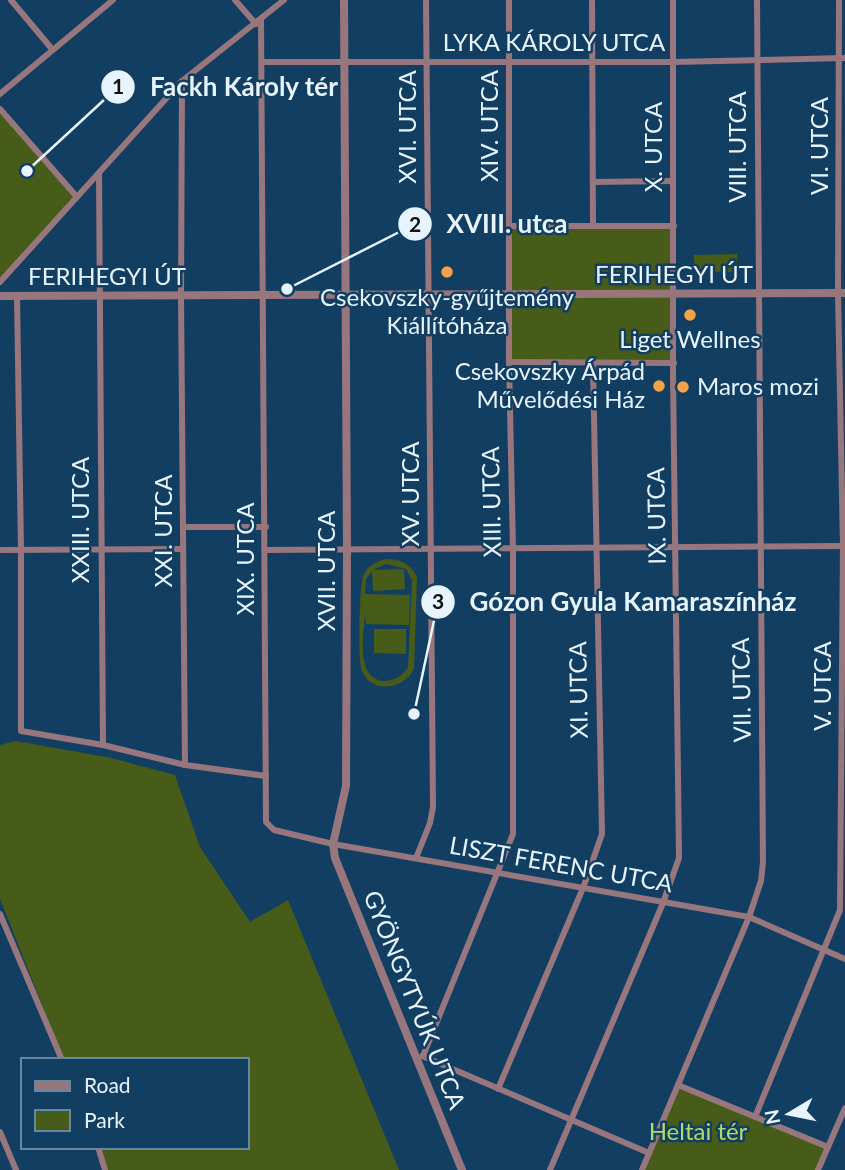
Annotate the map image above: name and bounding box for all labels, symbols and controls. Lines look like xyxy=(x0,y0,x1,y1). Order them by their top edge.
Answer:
street label: LYKA KÁROLY UTCA xyxy=(443,27,666,56)
callout: Fackh Károly tér xyxy=(100,63,352,110)
street label: XVI. UTCA xyxy=(392,69,421,184)
street label: XIV. UTCA xyxy=(474,69,503,182)
text: Fackh Károly tér xyxy=(150,70,338,102)
text: 1 xyxy=(112,73,124,98)
street label: VIII. UTCA xyxy=(722,90,751,203)
street label: VI. UTCA xyxy=(804,96,833,195)
street label: X. UTCA xyxy=(638,101,667,192)
callout: XVIII. utca xyxy=(397,201,581,248)
text: XVIII. utca xyxy=(446,207,568,239)
text: 2 xyxy=(409,211,421,236)
street label: FERIHEGYI ÚT xyxy=(595,259,753,288)
street label: FERIHEGYI ÚT xyxy=(28,261,186,290)
marker: Csekovszky-gyűjtemény Kiállítóháza xyxy=(439,264,455,280)
place label: Csekovszky-gyűjtemény Kiállítóháza xyxy=(320,282,575,339)
marker: Liget Wellnes xyxy=(682,307,698,323)
place label: Liget Wellnes xyxy=(619,324,761,353)
place label: Csekovszky Árpád Művelődési Ház xyxy=(455,356,645,413)
place label: Maros mozi xyxy=(697,371,819,400)
marker: Csekovszky Árpád Művelődési Ház xyxy=(651,378,667,394)
marker: Maros mozi xyxy=(675,379,691,395)
street label: XV. UTCA xyxy=(395,441,424,547)
street label: XIII. UTCA xyxy=(475,446,506,558)
street label: XXIII. UTCA xyxy=(65,456,94,583)
street label: IX. UTCA xyxy=(640,466,671,565)
street label: XXI. UTCA xyxy=(148,474,177,588)
street label: XIX. UTCA xyxy=(230,502,259,616)
street label: XVII. UTCA xyxy=(311,510,340,631)
callout: Gózon Gyula Kamaraszínház xyxy=(421,579,811,626)
text: Gózon Gyula Kamaraszínház xyxy=(470,585,797,617)
text: 3 xyxy=(432,588,444,613)
street label: VII. UTCA xyxy=(725,637,756,743)
street label: XI. UTCA xyxy=(562,640,593,739)
street label: V. UTCA xyxy=(807,640,836,731)
street label: LISZT FERENC UTCA xyxy=(447,830,676,898)
street label: GYÖNGYTYÚK UTCA xyxy=(358,886,473,1114)
legend xyxy=(21,1058,248,1149)
text: Road xyxy=(84,1072,131,1097)
north arrow xyxy=(754,1079,824,1149)
text: Park xyxy=(84,1107,125,1132)
text: N xyxy=(759,1108,784,1126)
park label: Heltai tér xyxy=(649,1116,748,1145)

